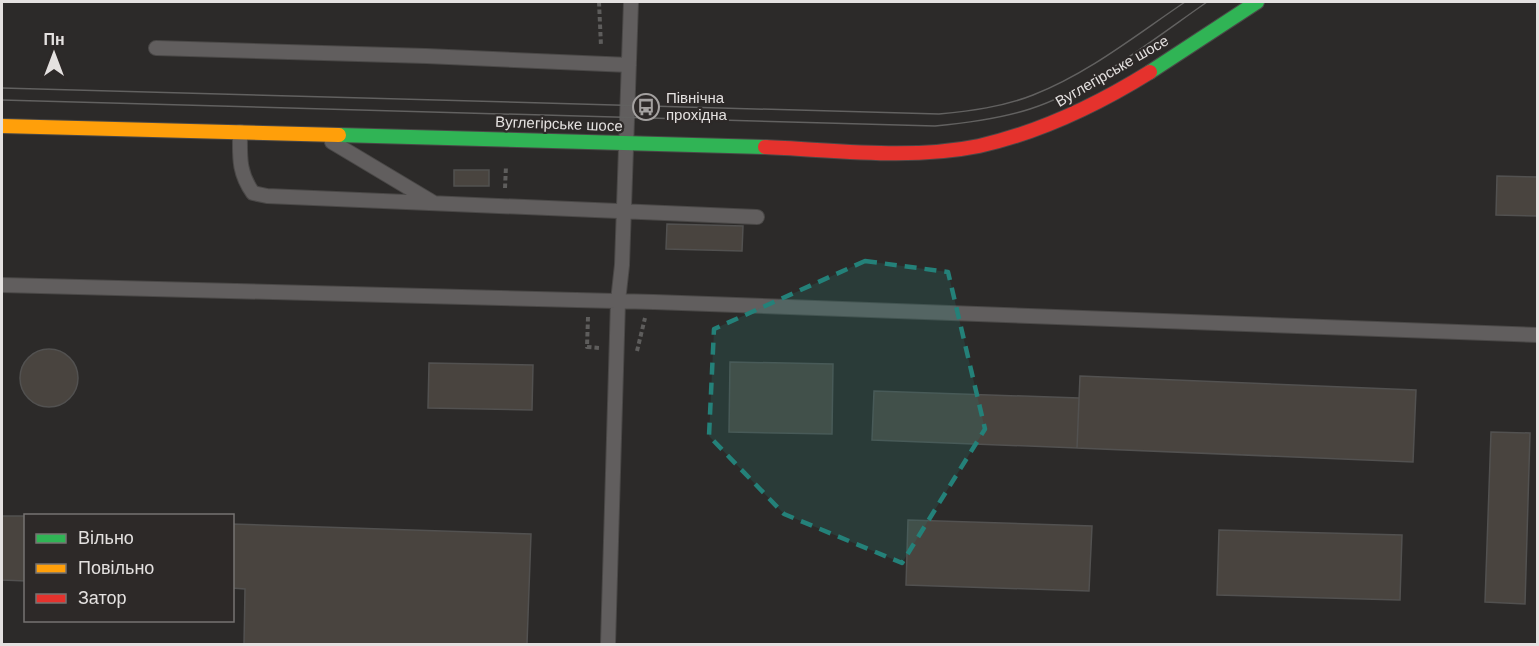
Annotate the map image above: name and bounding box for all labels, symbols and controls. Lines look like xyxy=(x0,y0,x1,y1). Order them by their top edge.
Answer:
north arrow xyxy=(24,24,84,84)
text: Пн xyxy=(43,31,65,48)
street label: Вуглегірське шосе xyxy=(1052,31,1171,110)
place label: Північна прохідна xyxy=(666,89,728,123)
bus stop icon: Північна прохідна xyxy=(631,92,661,122)
street label: Вуглегірське шосе xyxy=(495,113,623,134)
legend xyxy=(24,514,234,622)
text: Вільно xyxy=(78,528,134,548)
text: Повільно xyxy=(78,558,154,578)
text: Затор xyxy=(78,588,127,608)

